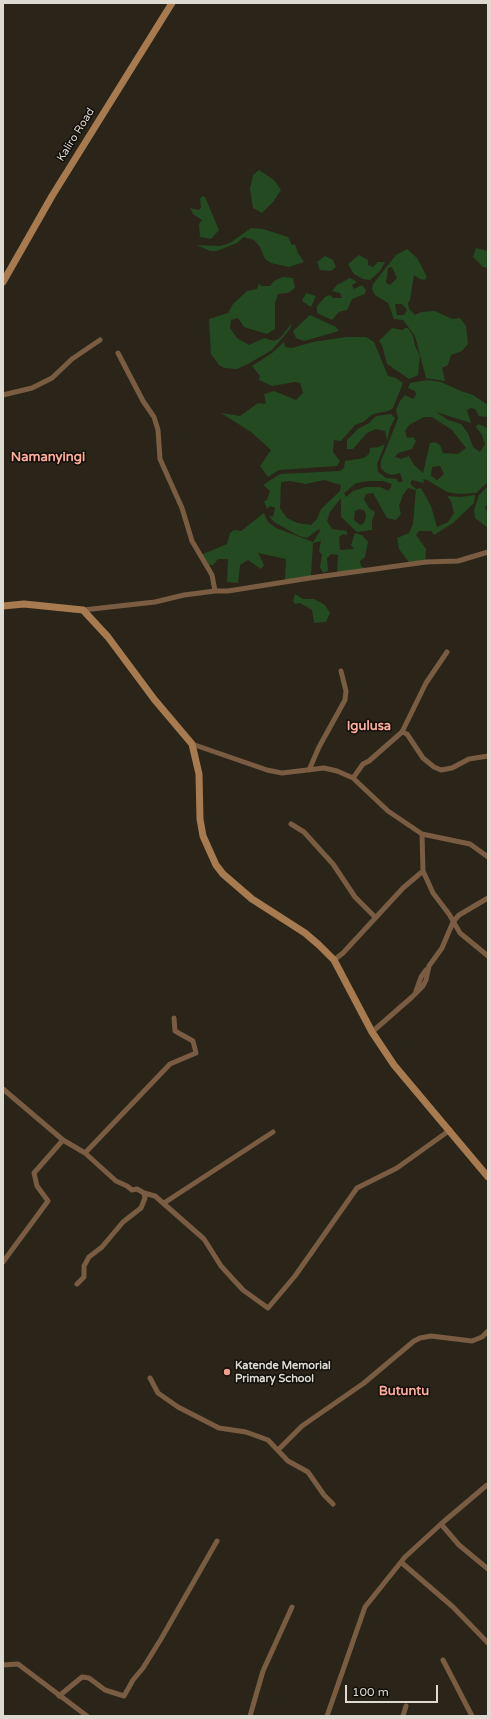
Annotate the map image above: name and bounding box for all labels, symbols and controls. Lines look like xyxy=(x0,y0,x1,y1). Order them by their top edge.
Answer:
street label: Kaliro Road xyxy=(54,106,98,164)
district label: Namanyingi xyxy=(11,450,85,466)
district label: Igulusa xyxy=(347,719,391,735)
place label: Katende Memorial Primary School xyxy=(235,1359,331,1385)
marker: Katende Memorial Primary School xyxy=(222,1367,232,1377)
district label: Butuntu xyxy=(379,1384,429,1400)
scale bar xyxy=(347,1677,440,1703)
text: 100 m xyxy=(352,1685,389,1699)

